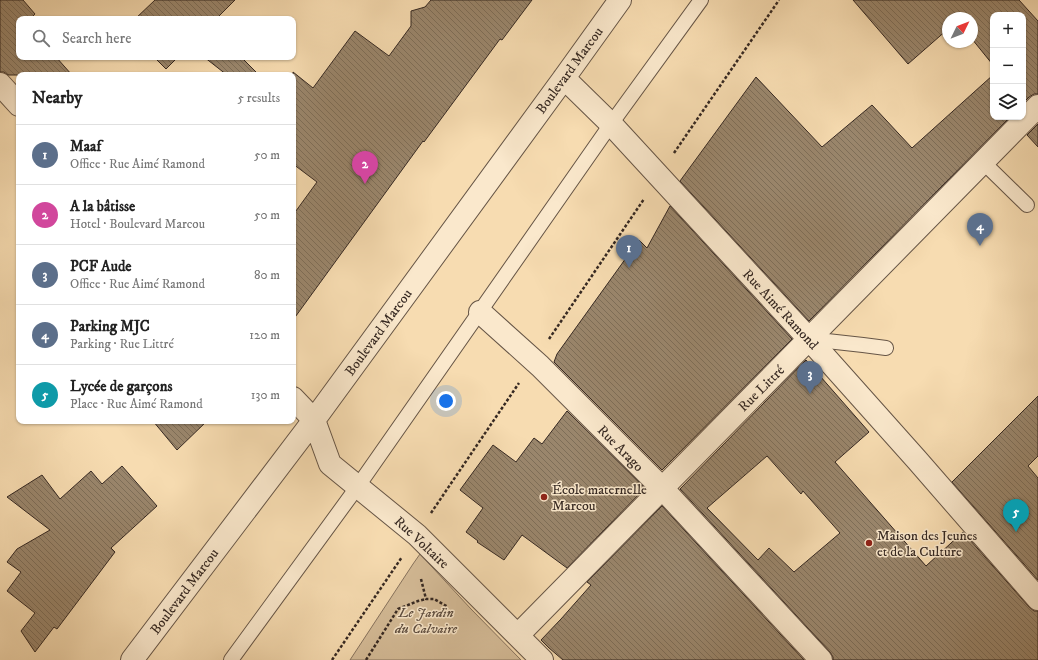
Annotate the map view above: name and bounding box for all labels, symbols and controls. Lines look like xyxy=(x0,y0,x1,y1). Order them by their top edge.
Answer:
north arrow xyxy=(942,12,978,48)
map controls xyxy=(990,12,1026,120)
button: + xyxy=(990,12,1026,48)
search box xyxy=(16,16,296,60)
street label: Boulevard Marcou xyxy=(532,23,608,118)
icon: search xyxy=(30,27,52,49)
text: Search here xyxy=(62,29,131,48)
button: − xyxy=(990,48,1026,84)
button: layers xyxy=(990,84,1026,120)
text: Nearby xyxy=(32,87,82,109)
text: 5 results xyxy=(238,90,280,106)
text: Maaf xyxy=(70,137,101,156)
text: 1 xyxy=(43,147,47,163)
text: 50 m xyxy=(254,147,280,163)
pin: 2 xyxy=(352,151,378,184)
text: Office · Rue Aimé Ramond xyxy=(70,156,205,172)
text: A la bâtisse xyxy=(70,197,135,216)
text: 2 xyxy=(42,207,48,223)
text: 50 m xyxy=(254,207,280,223)
pin: 4 xyxy=(967,213,993,246)
text: Hotel · Boulevard Marcou xyxy=(70,216,205,232)
pin: 1 xyxy=(616,235,642,268)
text: PCF Aude xyxy=(70,257,132,276)
street label: Rue Aimé Ramond xyxy=(738,266,822,354)
text: 3 xyxy=(43,267,47,283)
text: 80 m xyxy=(254,267,280,283)
text: Office · Rue Aimé Ramond xyxy=(70,276,205,292)
street label: Boulevard Marcou xyxy=(341,285,417,380)
text: Parking MJC xyxy=(70,317,150,336)
text: 4 xyxy=(41,327,49,343)
text: 120 m xyxy=(249,327,280,343)
text: Parking · Rue Littré xyxy=(70,336,174,352)
pin: 3 xyxy=(797,361,823,394)
street label: Rue Littré xyxy=(735,362,789,416)
text: Lycée de garçons xyxy=(70,377,172,396)
text: 5 xyxy=(42,387,48,403)
text: 130 m xyxy=(251,387,280,403)
your location xyxy=(436,391,456,411)
text: Place · Rue Aimé Ramond xyxy=(70,396,203,412)
street label: Rue Arago xyxy=(593,422,647,476)
place label: École maternelle Marcou xyxy=(552,481,647,515)
marker: École maternelle Marcou xyxy=(539,492,549,502)
pin: 5 xyxy=(1003,499,1029,532)
street label: Rue Voltaire xyxy=(390,513,453,573)
place label: Maison des Jeunes et de la Culture xyxy=(877,527,978,561)
marker: Maison des Jeunes et de la Culture xyxy=(864,538,874,548)
street label: Boulevard Marcou xyxy=(147,545,223,638)
park label: Le Jardin du Calvaire xyxy=(394,604,458,638)

